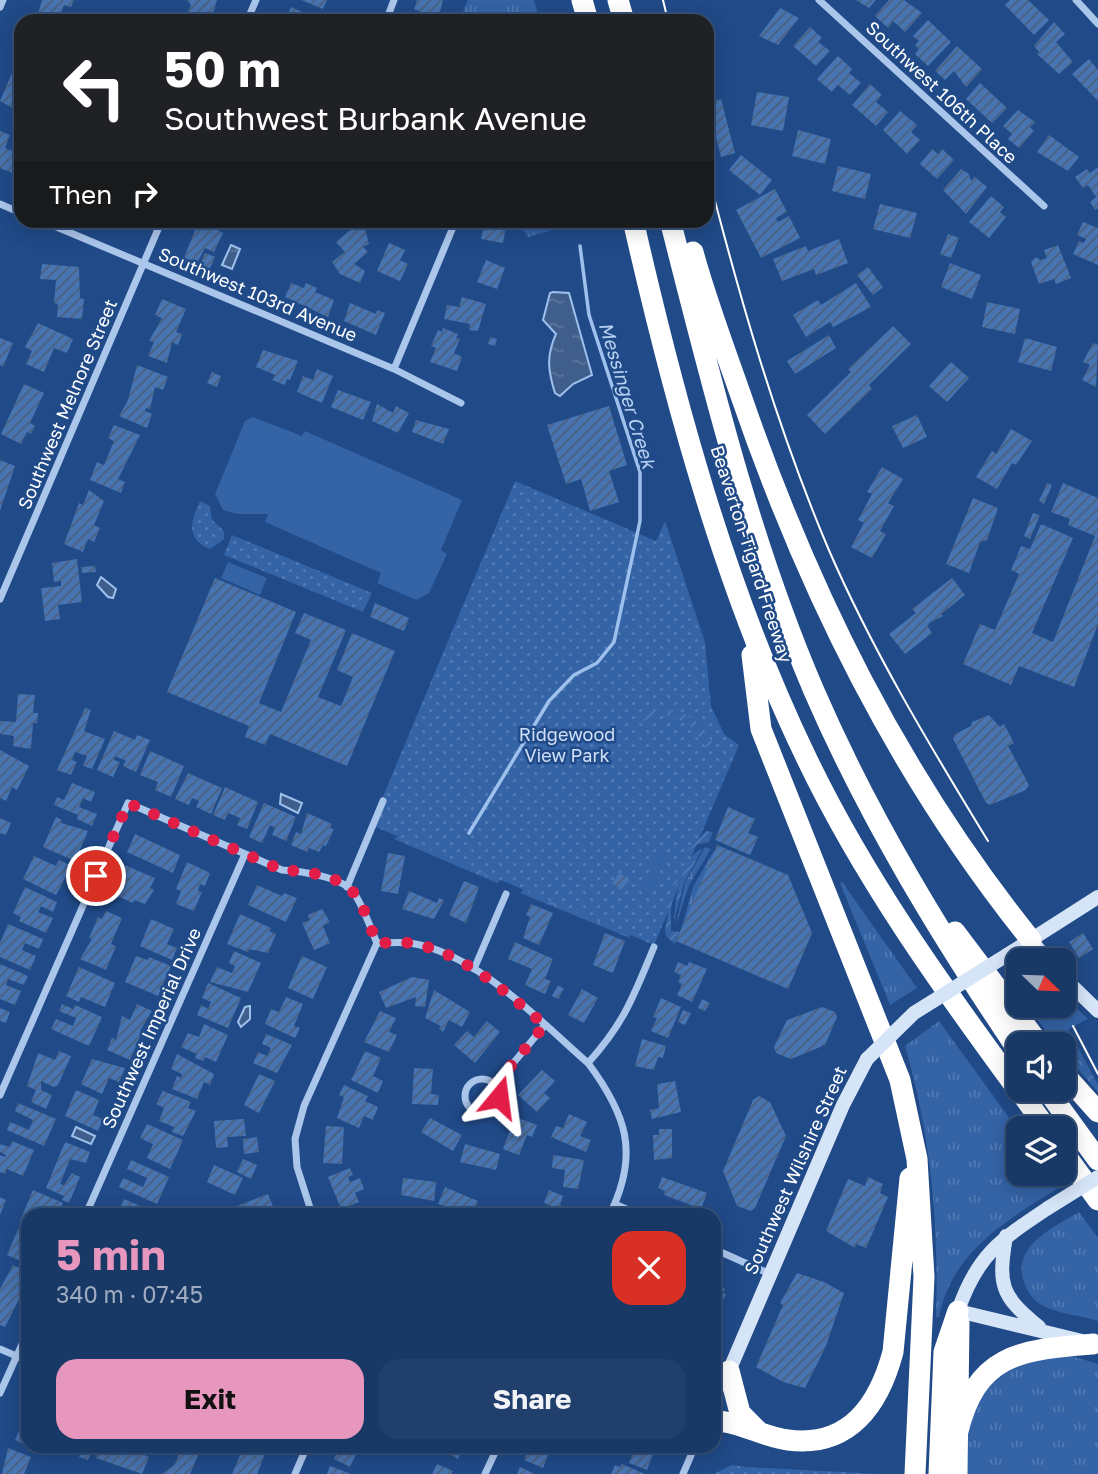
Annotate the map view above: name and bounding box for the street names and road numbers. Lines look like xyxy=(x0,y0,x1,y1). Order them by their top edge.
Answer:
street label: Southwest 106th Place xyxy=(862,16,1022,168)
street label: Southwest 103rd Avenue xyxy=(155,242,361,346)
street label: Southwest Melnore Street xyxy=(13,296,121,512)
street label: Beaverton-Tigard Freeway xyxy=(706,443,798,665)
street label: Southwest Imperial Drive xyxy=(97,924,205,1132)
street label: Southwest Wilshire Street xyxy=(739,1062,851,1278)

